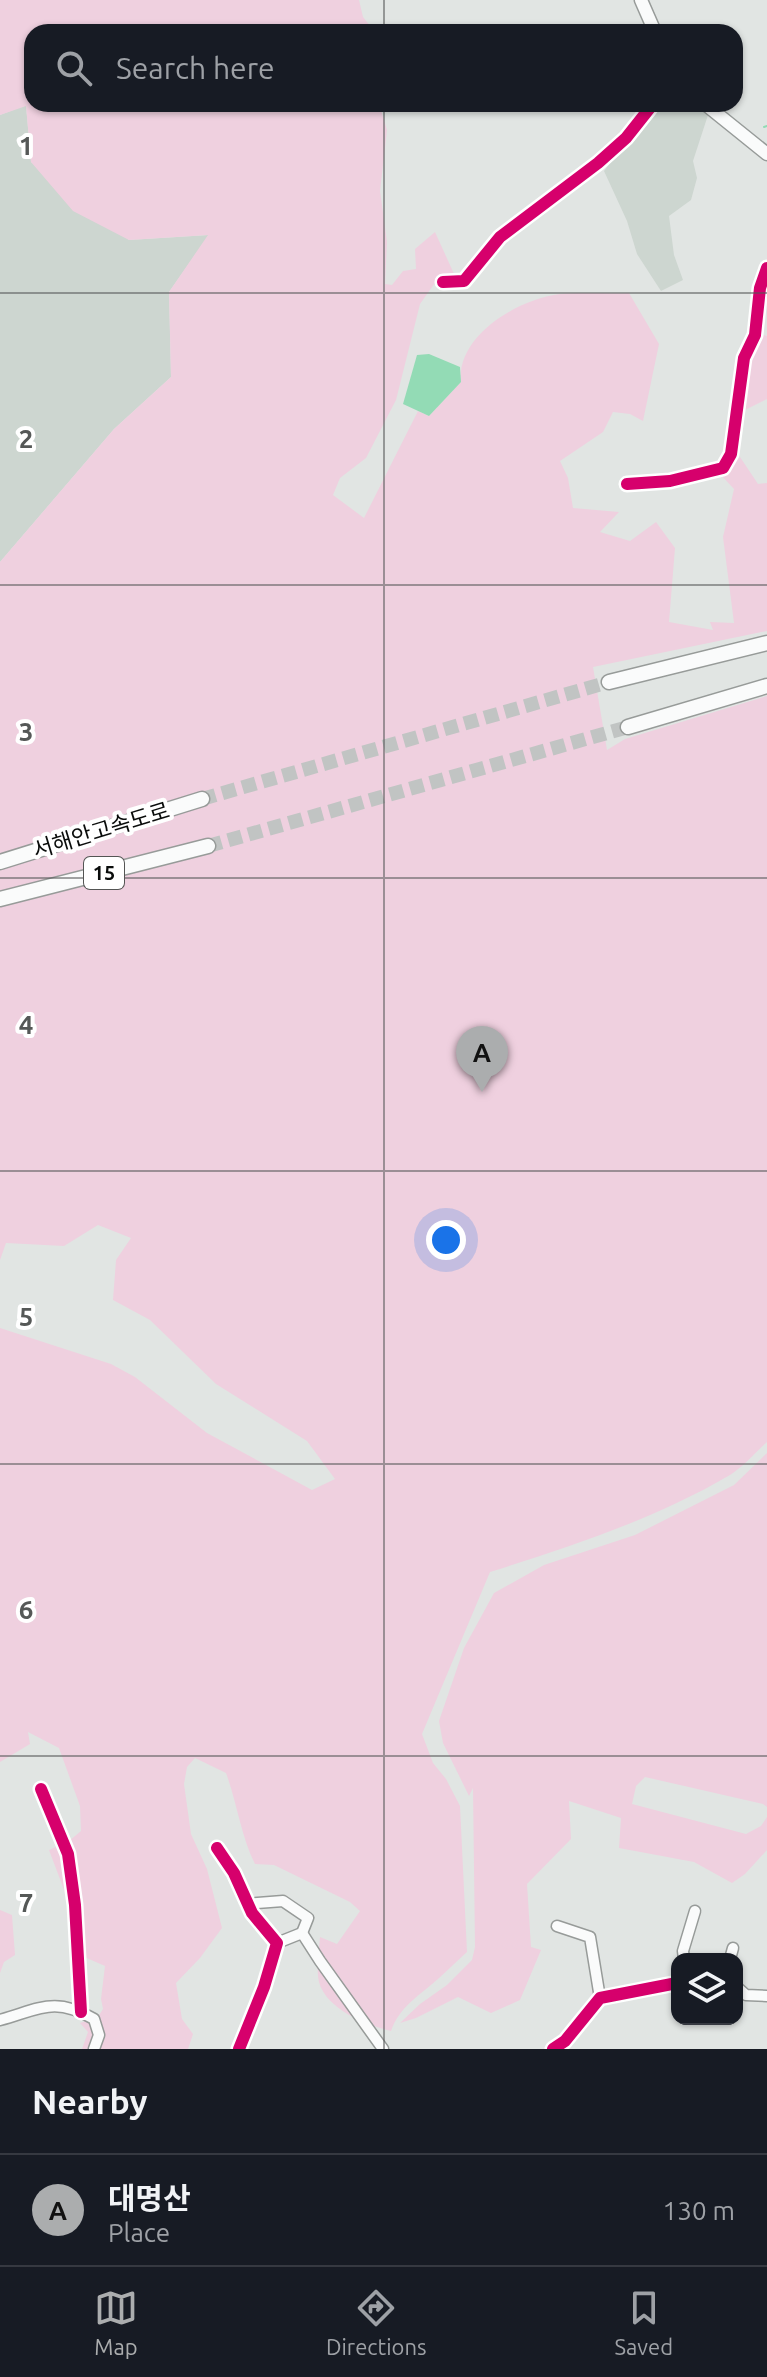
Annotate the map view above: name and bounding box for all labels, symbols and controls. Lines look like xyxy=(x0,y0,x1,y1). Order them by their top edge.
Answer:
search box xyxy=(24,24,743,112)
icon: search xyxy=(52,46,96,90)
text: Search here xyxy=(116,51,275,85)
text: 1 xyxy=(19,131,33,160)
text: 2 xyxy=(19,424,33,453)
text: 3 xyxy=(19,717,33,746)
street label: 서해안고속도로 xyxy=(29,797,172,862)
road number: 15 xyxy=(84,857,124,889)
text: 4 xyxy=(19,1010,33,1039)
pin: A xyxy=(456,1026,508,1092)
your location xyxy=(426,1220,466,1260)
text: 5 xyxy=(19,1302,33,1331)
text: 6 xyxy=(19,1595,33,1624)
text: 7 xyxy=(19,1888,33,1917)
map controls xyxy=(671,1953,743,2025)
button: layers xyxy=(671,1953,743,2025)
text: Nearby xyxy=(32,2082,147,2120)
text: 대명산 xyxy=(108,2181,191,2215)
text: A xyxy=(49,2196,67,2225)
text: 130 m xyxy=(663,2196,735,2225)
text: Place xyxy=(108,2218,170,2247)
tab: Map xyxy=(94,2286,138,2359)
tab: Directions xyxy=(326,2286,427,2359)
tab: Saved xyxy=(614,2286,673,2359)

